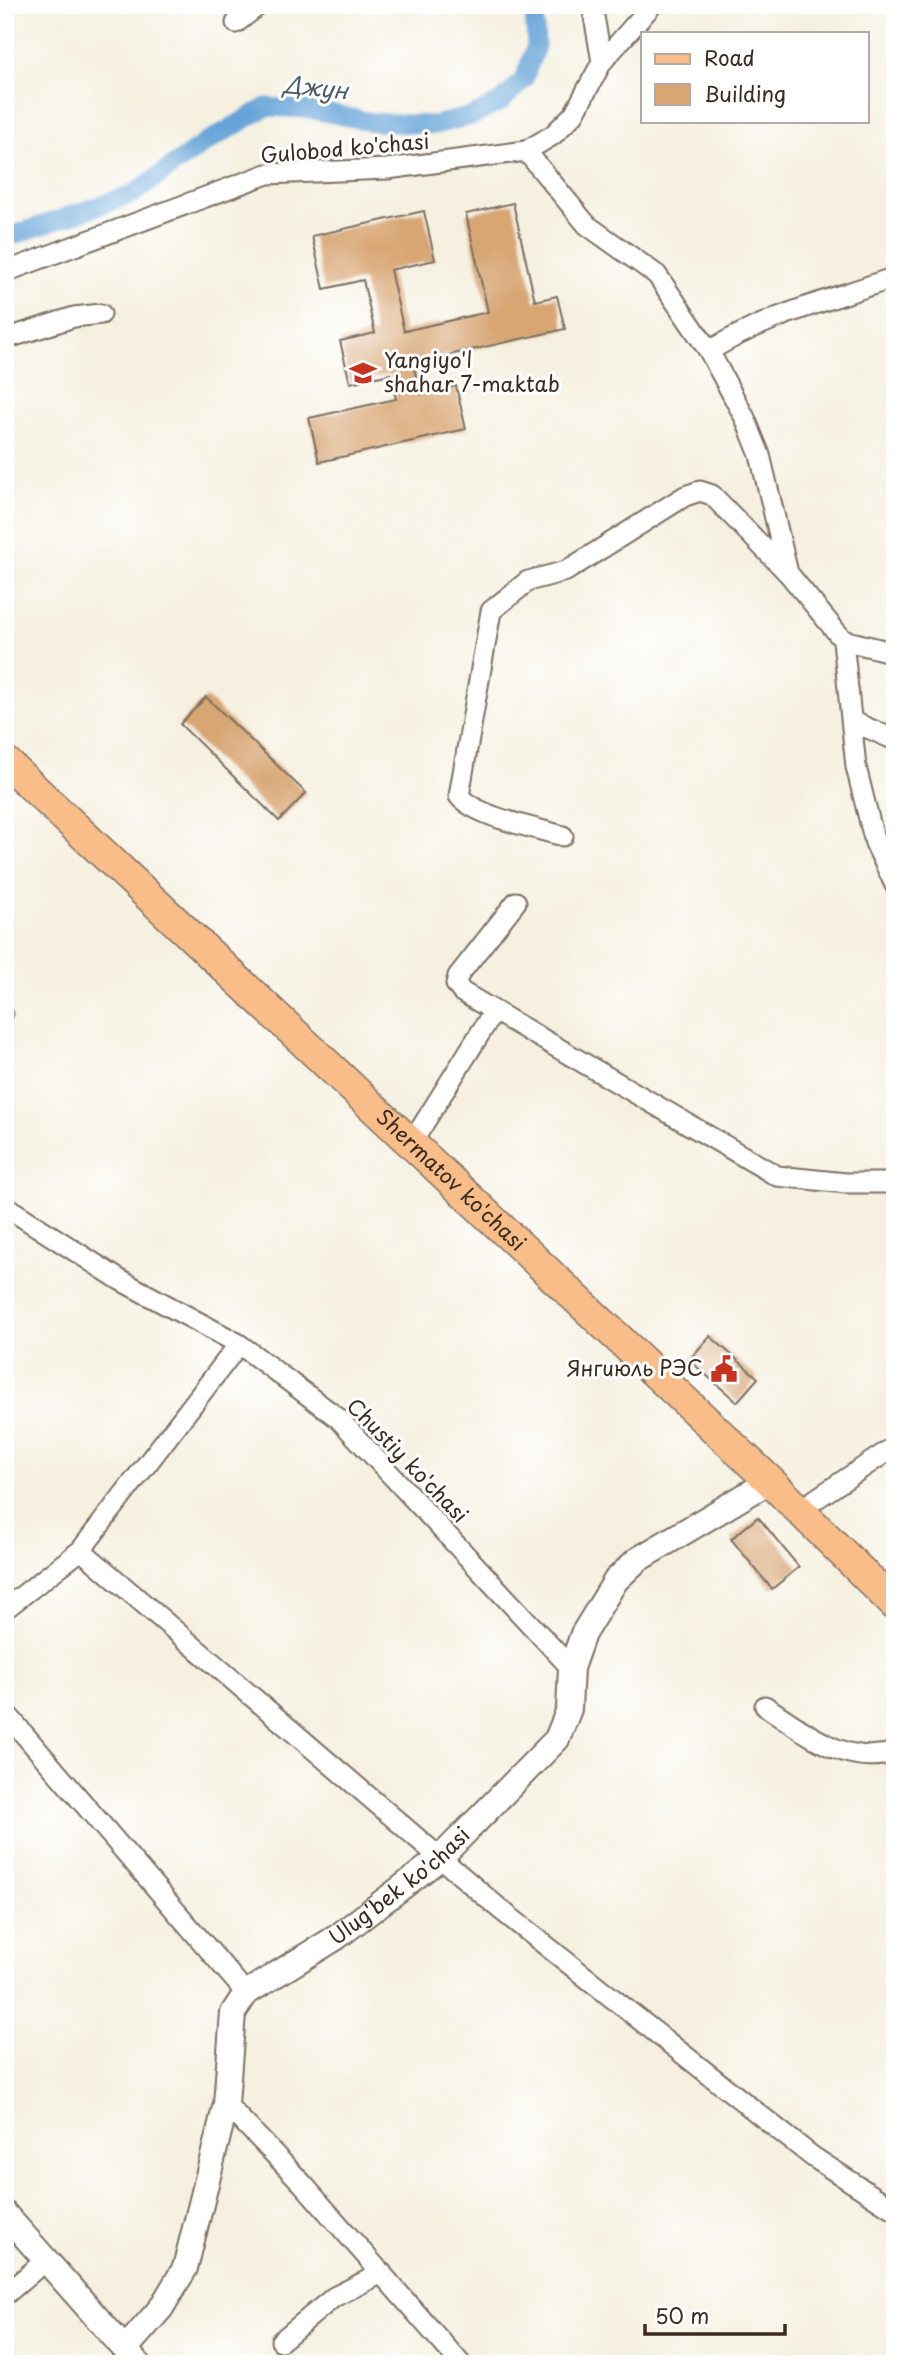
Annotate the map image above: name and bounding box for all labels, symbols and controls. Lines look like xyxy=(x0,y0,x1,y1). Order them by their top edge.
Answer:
legend xyxy=(641,32,869,122)
text: Road xyxy=(704,41,755,73)
water label: Джун xyxy=(280,66,352,107)
text: Building xyxy=(704,77,786,109)
street label: Gulobod ko'chasi xyxy=(259,124,431,170)
place label: Yangiyo'l shahar 7-maktab xyxy=(384,343,560,399)
school or university icon: Yangiyo'l shahar 7-maktab xyxy=(348,358,378,388)
street label: Shermatov ko'chasi xyxy=(370,1100,534,1257)
place label: Янгиюль РЭС xyxy=(567,1351,703,1383)
public building icon: Янгиюль РЭС xyxy=(709,1354,739,1384)
street label: Chustiy ko'chasi xyxy=(340,1390,477,1529)
street label: Ulug'bek ko'chasi xyxy=(321,1819,476,1952)
scale bar xyxy=(645,2292,785,2336)
text: 50 m xyxy=(655,2299,709,2331)

